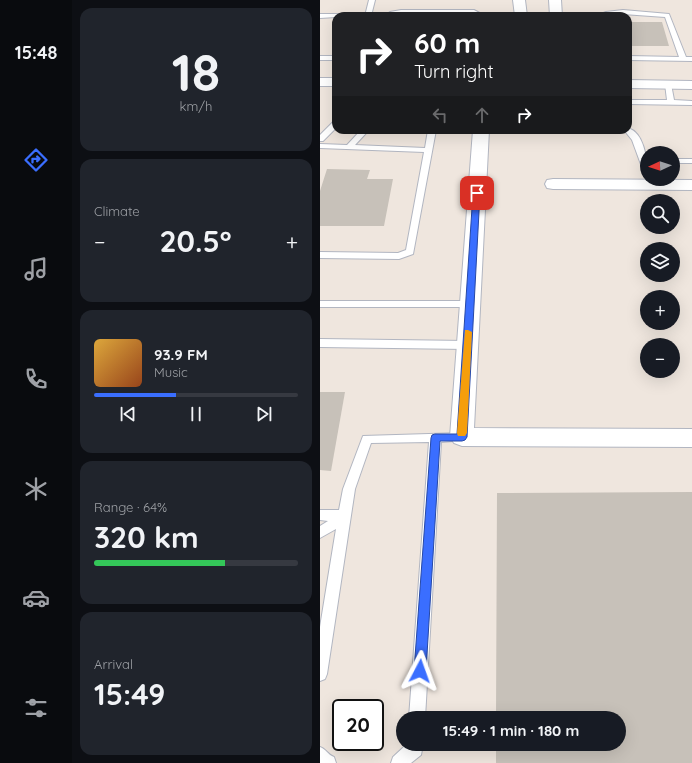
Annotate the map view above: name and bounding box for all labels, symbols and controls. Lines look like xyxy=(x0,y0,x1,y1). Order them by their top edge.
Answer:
text: 60 m xyxy=(414,25,480,60)
icon: right xyxy=(348,28,400,80)
text: 18 xyxy=(172,39,220,104)
text: 15:48 xyxy=(15,41,57,64)
text: Turn right xyxy=(414,60,494,83)
text: km/h xyxy=(180,98,212,114)
icon: left xyxy=(429,104,451,126)
icon: ahead xyxy=(471,104,493,126)
icon: right xyxy=(513,104,535,126)
icon: directions xyxy=(22,146,50,174)
north arrow xyxy=(640,146,680,186)
map controls xyxy=(640,146,680,378)
pin xyxy=(460,176,494,210)
icon: arrive xyxy=(466,182,488,204)
button: search xyxy=(640,194,680,234)
text: Climate xyxy=(94,203,140,219)
text: 20.5° xyxy=(160,222,232,260)
text: − xyxy=(94,228,105,256)
text: + xyxy=(286,228,298,256)
button: layers xyxy=(640,242,680,282)
icon: music xyxy=(22,255,50,283)
button: + xyxy=(640,290,680,330)
button: − xyxy=(640,338,680,378)
text: 93.9 FM xyxy=(154,345,208,364)
text: Music xyxy=(154,364,188,380)
icon: phone xyxy=(22,365,50,393)
icon: previous xyxy=(117,403,139,425)
icon: pause xyxy=(185,403,207,425)
icon: next xyxy=(253,403,275,425)
icon: climate xyxy=(22,475,50,503)
text: Range · 64% xyxy=(94,499,167,515)
text: 320 km xyxy=(94,518,199,556)
icon: car xyxy=(22,584,50,612)
position arrow xyxy=(399,650,441,692)
text: Arrival xyxy=(94,656,133,672)
text: 15:49 xyxy=(94,675,165,713)
icon: filters xyxy=(22,694,50,722)
speed limit sign: 20 xyxy=(332,699,384,751)
text: 15:49 · 1 min · 180 m xyxy=(443,721,579,740)

